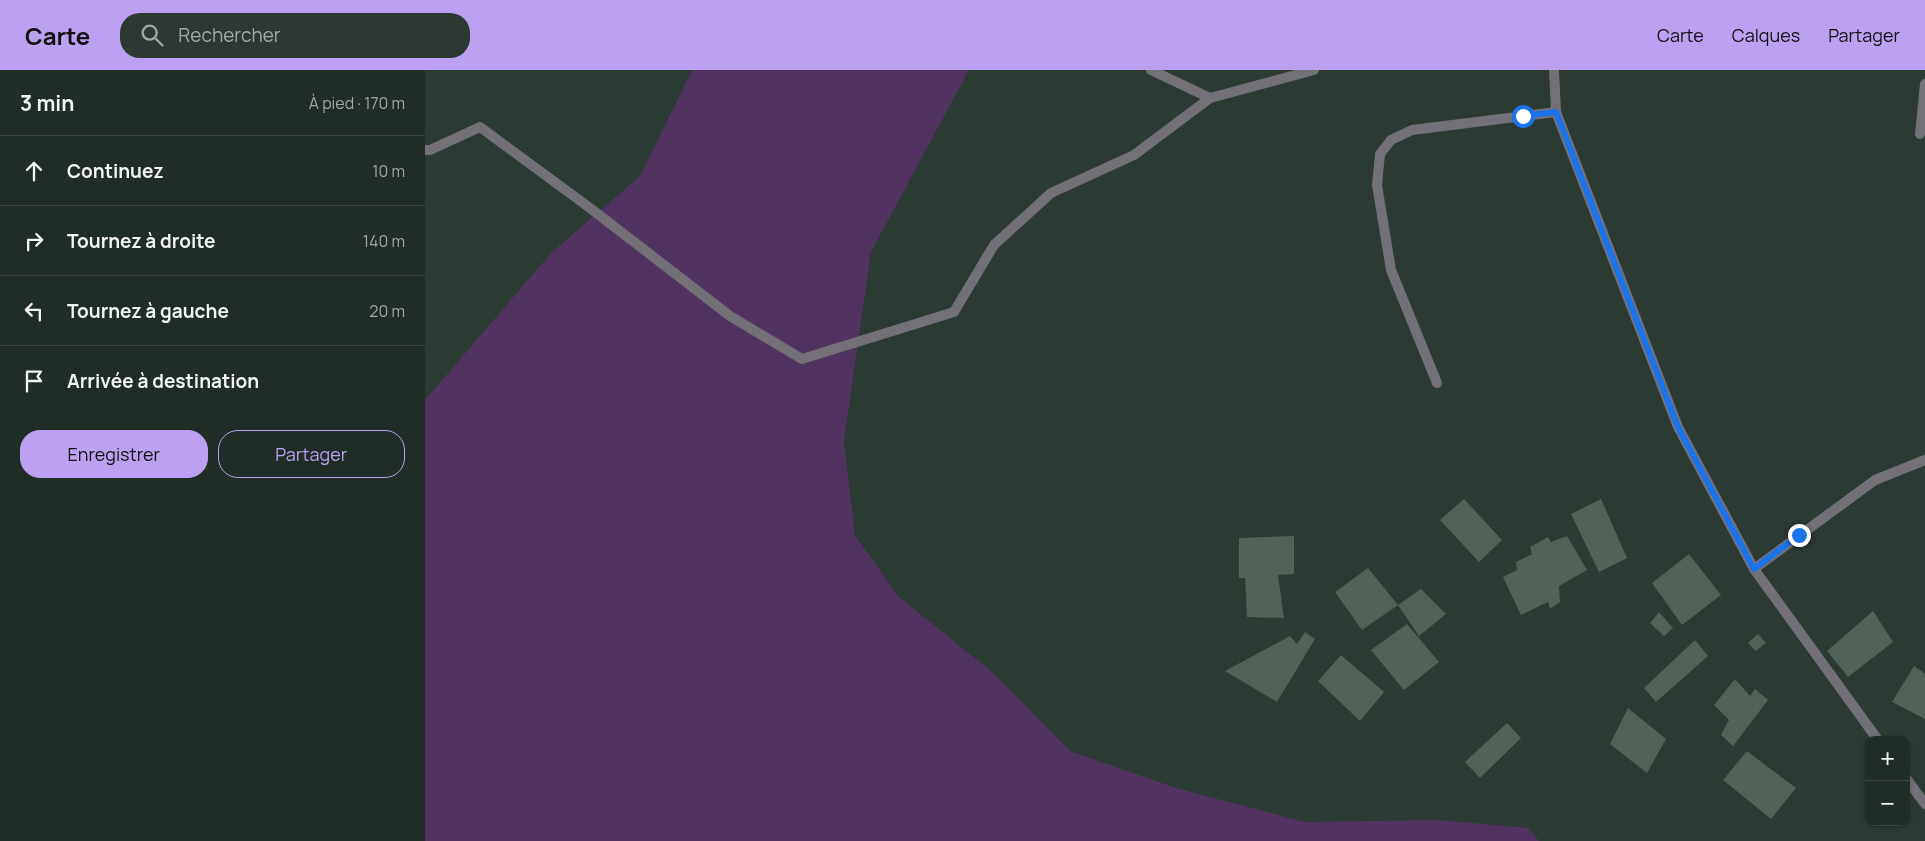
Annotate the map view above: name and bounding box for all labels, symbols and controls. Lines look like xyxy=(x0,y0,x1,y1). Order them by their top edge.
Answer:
search box xyxy=(120,13,470,58)
text: Carte xyxy=(25,19,90,52)
icon: search xyxy=(138,21,166,49)
text: Rechercher xyxy=(178,22,281,48)
text: Carte xyxy=(1657,23,1704,47)
text: Calques xyxy=(1732,23,1800,47)
text: Partager xyxy=(1828,23,1900,47)
text: 3 min xyxy=(20,89,74,117)
text: À pied · 170 m xyxy=(309,92,405,114)
route start xyxy=(1512,105,1535,128)
icon: ahead xyxy=(20,157,48,185)
text: Continuez xyxy=(67,158,164,184)
text: 10 m xyxy=(372,160,405,182)
icon: right xyxy=(20,227,48,255)
text: Tournez à droite xyxy=(67,228,215,254)
text: 140 m xyxy=(363,230,405,252)
icon: left xyxy=(20,297,48,325)
text: Tournez à gauche xyxy=(67,298,229,324)
text: 20 m xyxy=(369,300,405,322)
icon: arrive xyxy=(20,367,48,395)
text: Arrivée à destination xyxy=(67,368,259,394)
button: Enregistrer xyxy=(20,430,208,478)
button: Partager xyxy=(218,430,405,478)
route end xyxy=(1788,524,1811,547)
map controls xyxy=(1865,736,1910,826)
button: + xyxy=(1865,736,1910,781)
button: − xyxy=(1865,781,1910,826)

